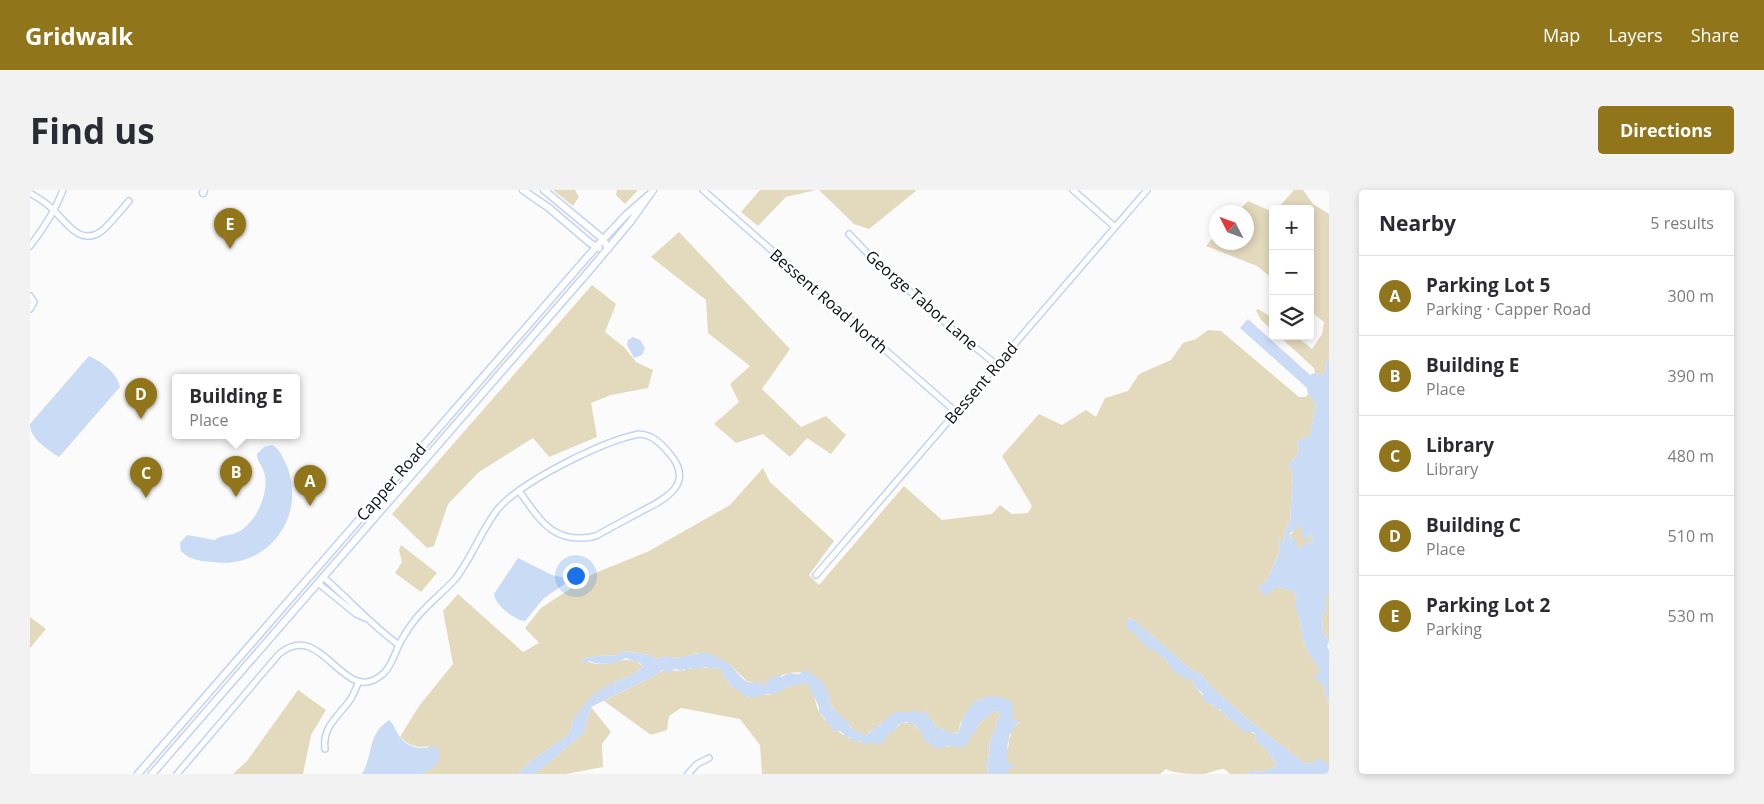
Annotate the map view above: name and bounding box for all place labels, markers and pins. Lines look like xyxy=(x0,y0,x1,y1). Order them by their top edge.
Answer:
pin: E xyxy=(214,208,246,249)
pin: D xyxy=(125,378,157,419)
pin: B xyxy=(220,456,252,497)
pin: C xyxy=(130,457,162,498)
pin: A xyxy=(294,465,326,506)

